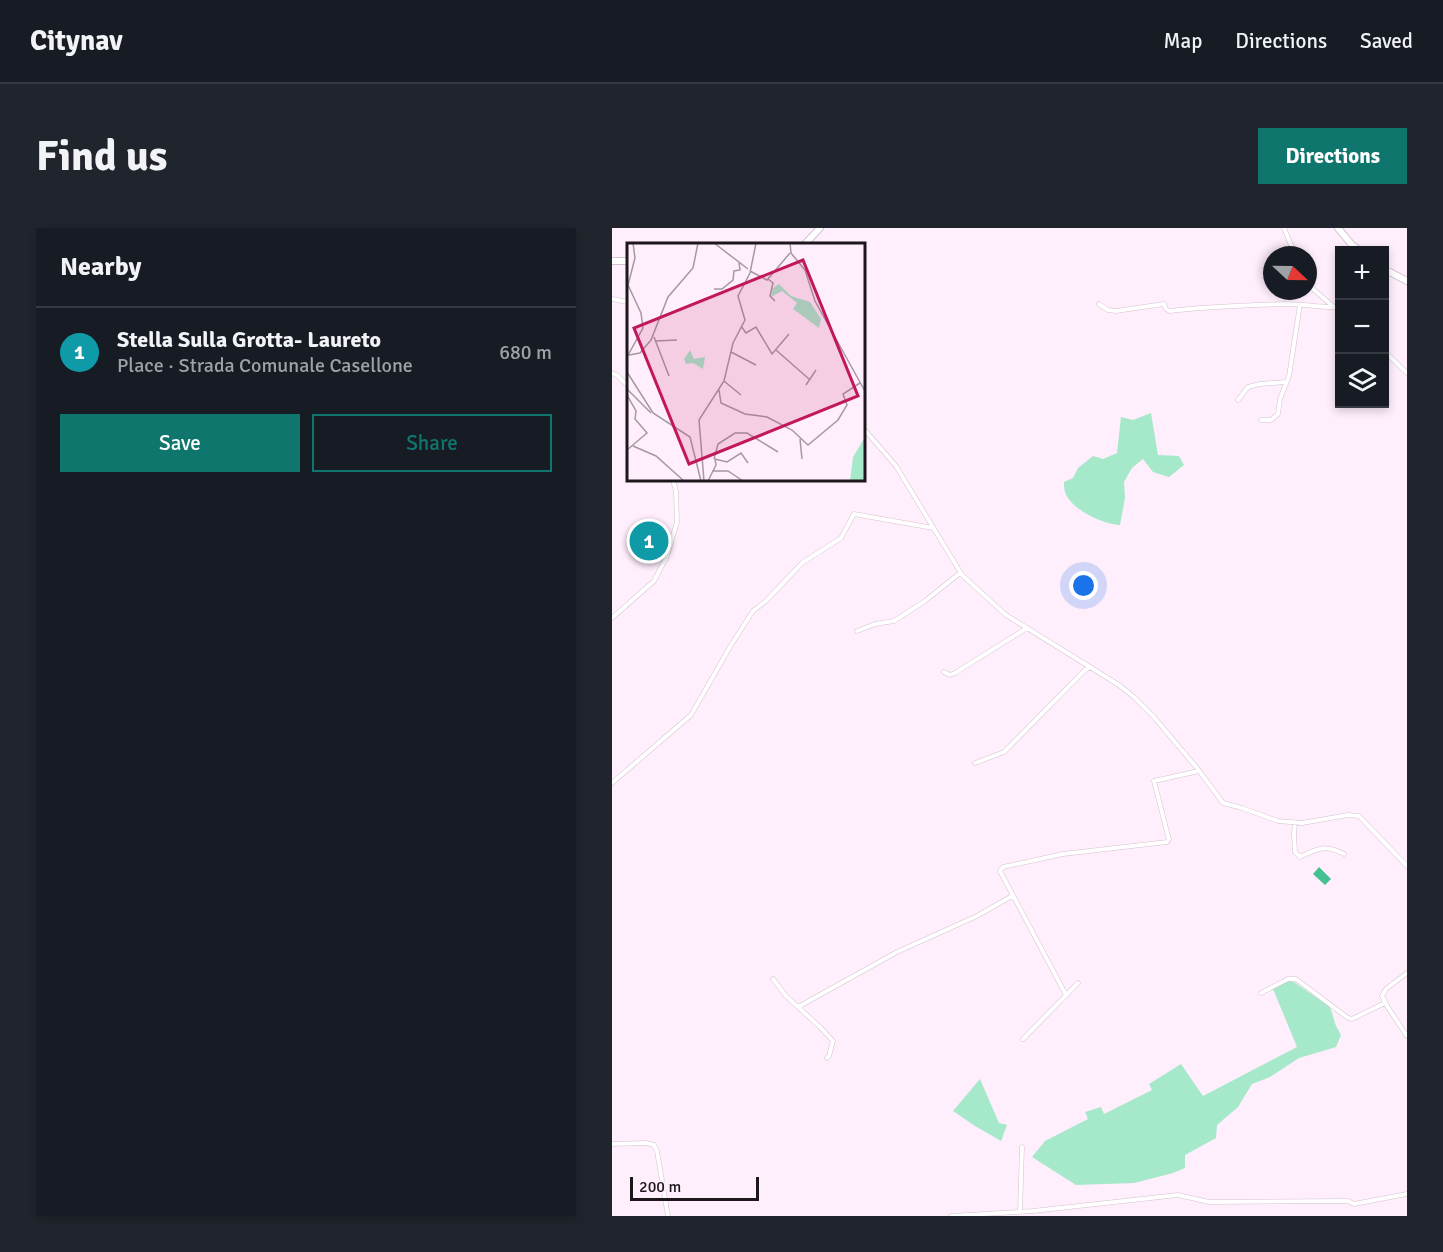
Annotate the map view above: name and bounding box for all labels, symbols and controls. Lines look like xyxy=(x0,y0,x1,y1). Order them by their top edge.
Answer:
text: Citynav xyxy=(30,24,123,58)
text: Map xyxy=(1164,28,1202,54)
text: Directions xyxy=(1235,28,1327,54)
text: Saved xyxy=(1360,28,1413,54)
button: Directions xyxy=(1258,128,1407,184)
text: Find us xyxy=(36,131,167,182)
inset map xyxy=(627,243,866,482)
north arrow xyxy=(1263,246,1317,300)
map controls xyxy=(1335,246,1389,408)
button: + xyxy=(1335,246,1389,300)
text: Nearby xyxy=(60,251,141,283)
button: − xyxy=(1335,300,1389,354)
text: Stella Sulla Grotta- Laureto xyxy=(117,326,381,353)
text: 1 xyxy=(74,340,85,365)
text: 680 m xyxy=(499,340,552,365)
text: Place · Strada Comunale Casellone xyxy=(117,353,413,378)
button: layers xyxy=(1335,354,1389,408)
button: Save xyxy=(60,414,300,472)
button: Share xyxy=(312,414,552,472)
pin: 1 xyxy=(630,518,669,564)
your location xyxy=(1069,571,1098,600)
scale bar xyxy=(630,1174,759,1202)
text: 200 m xyxy=(639,1177,681,1197)

